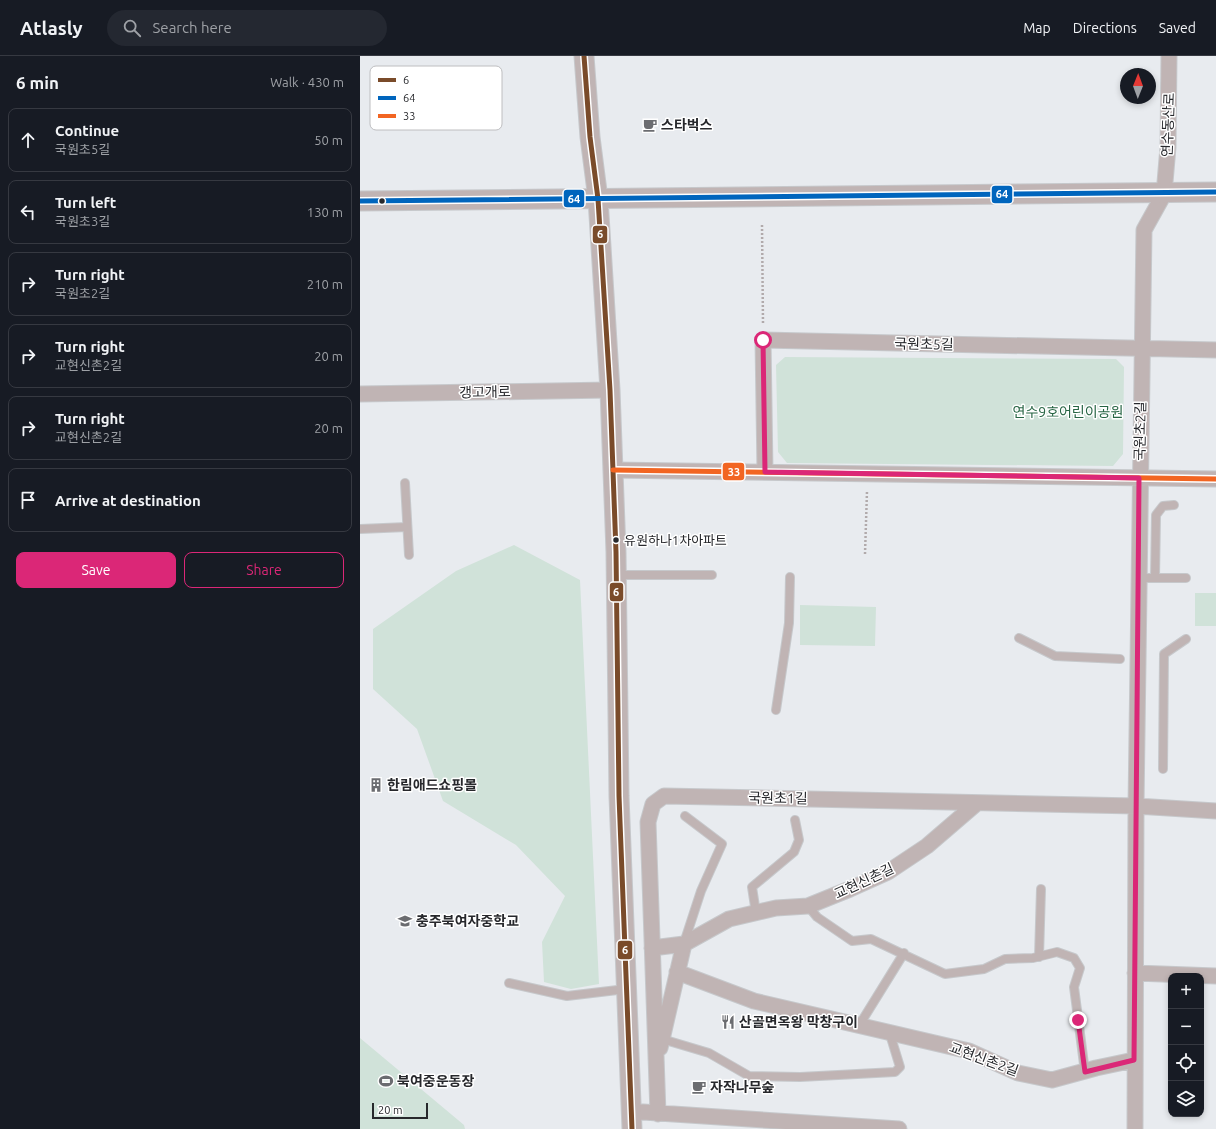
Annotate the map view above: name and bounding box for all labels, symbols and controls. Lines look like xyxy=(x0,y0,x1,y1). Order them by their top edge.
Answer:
search box xyxy=(107,10,387,46)
text: Atlasly xyxy=(20,17,83,39)
icon: search xyxy=(121,17,143,39)
text: Search here xyxy=(153,19,232,36)
text: Map xyxy=(1023,20,1051,36)
text: Directions xyxy=(1073,20,1137,36)
text: Saved xyxy=(1159,20,1196,36)
legend xyxy=(370,66,502,130)
north arrow xyxy=(1120,68,1156,104)
text: 6 min xyxy=(16,73,59,92)
text: 6 xyxy=(403,74,409,86)
text: Walk · 430 m xyxy=(270,75,344,89)
text: 64 xyxy=(403,92,415,104)
street label: 연수동산로 xyxy=(1159,92,1177,157)
text: 33 xyxy=(403,110,415,122)
cafe icon: 스타벅스 xyxy=(642,117,658,133)
place label: 스타벅스 xyxy=(661,117,713,133)
text: Continue xyxy=(55,122,119,139)
icon: ahead xyxy=(17,129,39,151)
text: 50 m xyxy=(314,133,343,147)
text: 국원초5길 xyxy=(55,142,110,156)
line badge: 64 xyxy=(991,185,1013,204)
text: 64 xyxy=(996,188,1008,200)
line badge: 64 xyxy=(563,189,585,208)
text: 64 xyxy=(568,193,580,205)
text: Turn left xyxy=(55,194,116,211)
unlabelled marker xyxy=(377,196,387,206)
icon: left xyxy=(17,201,39,223)
text: 130 m xyxy=(307,205,343,219)
text: 국원초3길 xyxy=(55,214,110,228)
line badge: 6 xyxy=(592,225,608,244)
text: 6 xyxy=(597,228,603,240)
text: Turn right xyxy=(55,266,125,283)
icon: right xyxy=(17,273,39,295)
text: 210 m xyxy=(307,277,343,291)
text: 국원초2길 xyxy=(55,286,110,300)
route start xyxy=(754,331,772,349)
street label: 국원초5길 xyxy=(894,335,954,353)
text: Turn right xyxy=(55,338,125,355)
icon: right xyxy=(17,345,39,367)
text: 20 m xyxy=(314,349,343,363)
text: 교현신촌2길 xyxy=(55,358,122,372)
street label: 갱고개로 xyxy=(459,384,511,400)
street label: 국원초2길 xyxy=(1131,401,1149,461)
park label: 연수9호어린이공원 xyxy=(1013,404,1123,420)
text: Turn right xyxy=(55,410,125,427)
icon: right xyxy=(17,417,39,439)
text: 20 m xyxy=(314,421,343,435)
text: 교현신촌2길 xyxy=(55,430,122,444)
line badge: 33 xyxy=(722,462,745,481)
text: 33 xyxy=(728,466,740,478)
icon: arrive xyxy=(17,489,39,511)
text: Arrive at destination xyxy=(55,492,201,509)
place label: 유원하나1차아파트 xyxy=(624,533,727,547)
marker: 유원하나1차아파트 xyxy=(611,535,621,545)
button: Save xyxy=(16,552,176,588)
button: Share xyxy=(184,552,344,588)
line badge: 6 xyxy=(609,582,624,602)
text: 6 xyxy=(613,586,619,598)
building icon: 한림애드쇼핑몰 xyxy=(368,777,384,793)
place label: 한림애드쇼핑몰 xyxy=(387,777,477,793)
street label: 국원초1길 xyxy=(748,789,808,807)
street label: 교현신촌길 xyxy=(831,860,897,902)
school or university icon: 충주북여자중학교 xyxy=(397,913,413,929)
place label: 충주북여자중학교 xyxy=(416,913,519,929)
line badge: 6 xyxy=(617,940,633,960)
text: 6 xyxy=(622,944,628,956)
map controls xyxy=(1168,973,1204,1117)
button: + xyxy=(1168,973,1204,1009)
button: − xyxy=(1168,1009,1204,1045)
route end xyxy=(1069,1011,1087,1029)
restaurant icon: 산골면옥왕 막창구이 xyxy=(720,1014,736,1030)
place label: 산골면옥왕 막창구이 xyxy=(739,1014,858,1030)
street label: 교현신촌2길 xyxy=(947,1039,1021,1079)
button: locate xyxy=(1168,1045,1204,1081)
sports icon: 북여중운동장 xyxy=(378,1073,394,1089)
place label: 북여중운동장 xyxy=(397,1073,474,1089)
cafe icon: 자작나무숲 xyxy=(691,1079,707,1095)
place label: 자작나무숲 xyxy=(710,1079,775,1095)
button: layers xyxy=(1168,1081,1204,1117)
scale bar xyxy=(372,1101,428,1120)
text: 20 m xyxy=(378,1104,402,1116)

